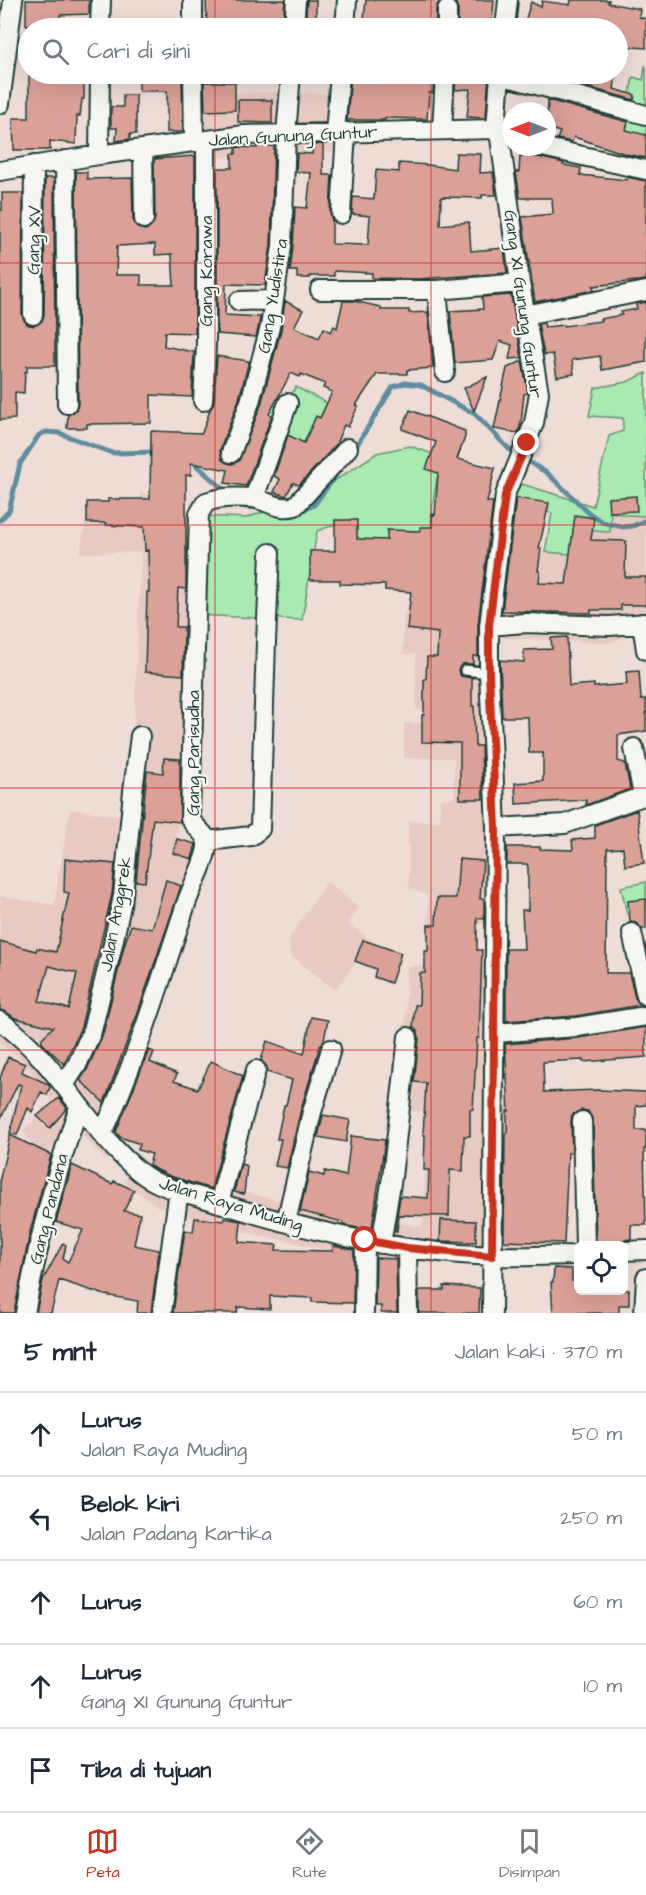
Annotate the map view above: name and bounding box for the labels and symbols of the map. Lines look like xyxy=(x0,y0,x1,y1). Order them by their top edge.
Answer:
north arrow xyxy=(502,102,556,156)
street label: Jalan Gunung Guntur xyxy=(208,119,378,154)
street label: Gang XV xyxy=(21,205,48,275)
street label: Gang XI Gunung Guntur xyxy=(496,208,549,400)
street label: Gang Korawa xyxy=(194,216,220,326)
street label: Gang Yudistira xyxy=(252,237,295,355)
route end xyxy=(513,429,539,455)
street label: Gang Parisudha xyxy=(181,690,207,816)
street label: Jalan Anggrek xyxy=(94,854,139,974)
street label: Gang Pandana xyxy=(23,1151,76,1267)
street label: Jalan Raya Muding xyxy=(156,1170,306,1239)
route start xyxy=(351,1226,377,1252)

